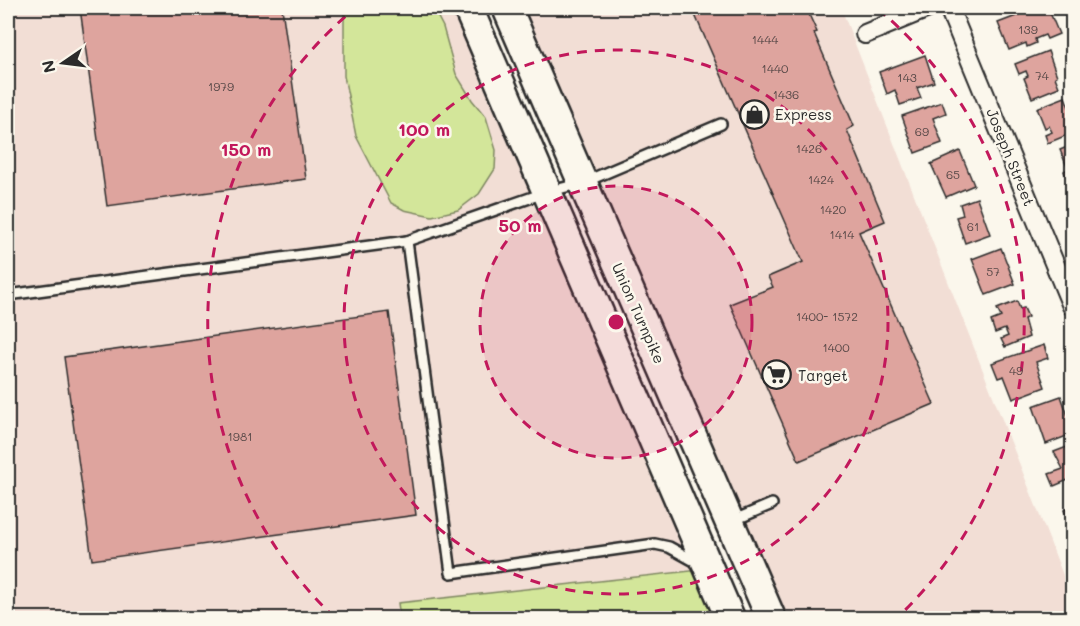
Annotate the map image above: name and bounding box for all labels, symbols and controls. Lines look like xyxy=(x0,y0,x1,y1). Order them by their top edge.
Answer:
house number: 139 xyxy=(1018,21,1038,37)
house number: 1444 xyxy=(752,31,778,47)
north arrow xyxy=(33,33,93,93)
text: N xyxy=(36,58,60,75)
house number: 1440 xyxy=(762,60,789,76)
house number: 74 xyxy=(1035,67,1049,83)
house number: 143 xyxy=(897,69,917,85)
house number: 1979 xyxy=(208,78,234,94)
house number: 1436 xyxy=(773,86,799,102)
shop icon: Express xyxy=(738,98,770,130)
place label: Express xyxy=(775,104,832,124)
street label: Joseph Street xyxy=(982,105,1040,209)
text: 100 m xyxy=(398,117,450,141)
house number: 69 xyxy=(915,123,929,139)
text: 150 m xyxy=(221,137,271,161)
house number: 1426 xyxy=(796,140,822,156)
house number: 65 xyxy=(946,166,960,182)
house number: 1424 xyxy=(808,171,834,187)
house number: 1420 xyxy=(820,201,847,217)
text: 50 m xyxy=(499,213,541,237)
house number: 61 xyxy=(967,218,979,234)
house number: 1414 xyxy=(830,226,854,242)
street label: Union Turnpike xyxy=(608,259,670,367)
house number: 57 xyxy=(986,263,1000,279)
house number: 1400- 1572 xyxy=(796,308,858,324)
centre of rings xyxy=(606,312,626,332)
house number: 1400 xyxy=(822,339,850,355)
supermarket icon: Target xyxy=(761,359,793,391)
house number: 49 xyxy=(1009,362,1023,378)
place label: Target xyxy=(798,365,848,385)
house number: 1981 xyxy=(227,428,253,444)

